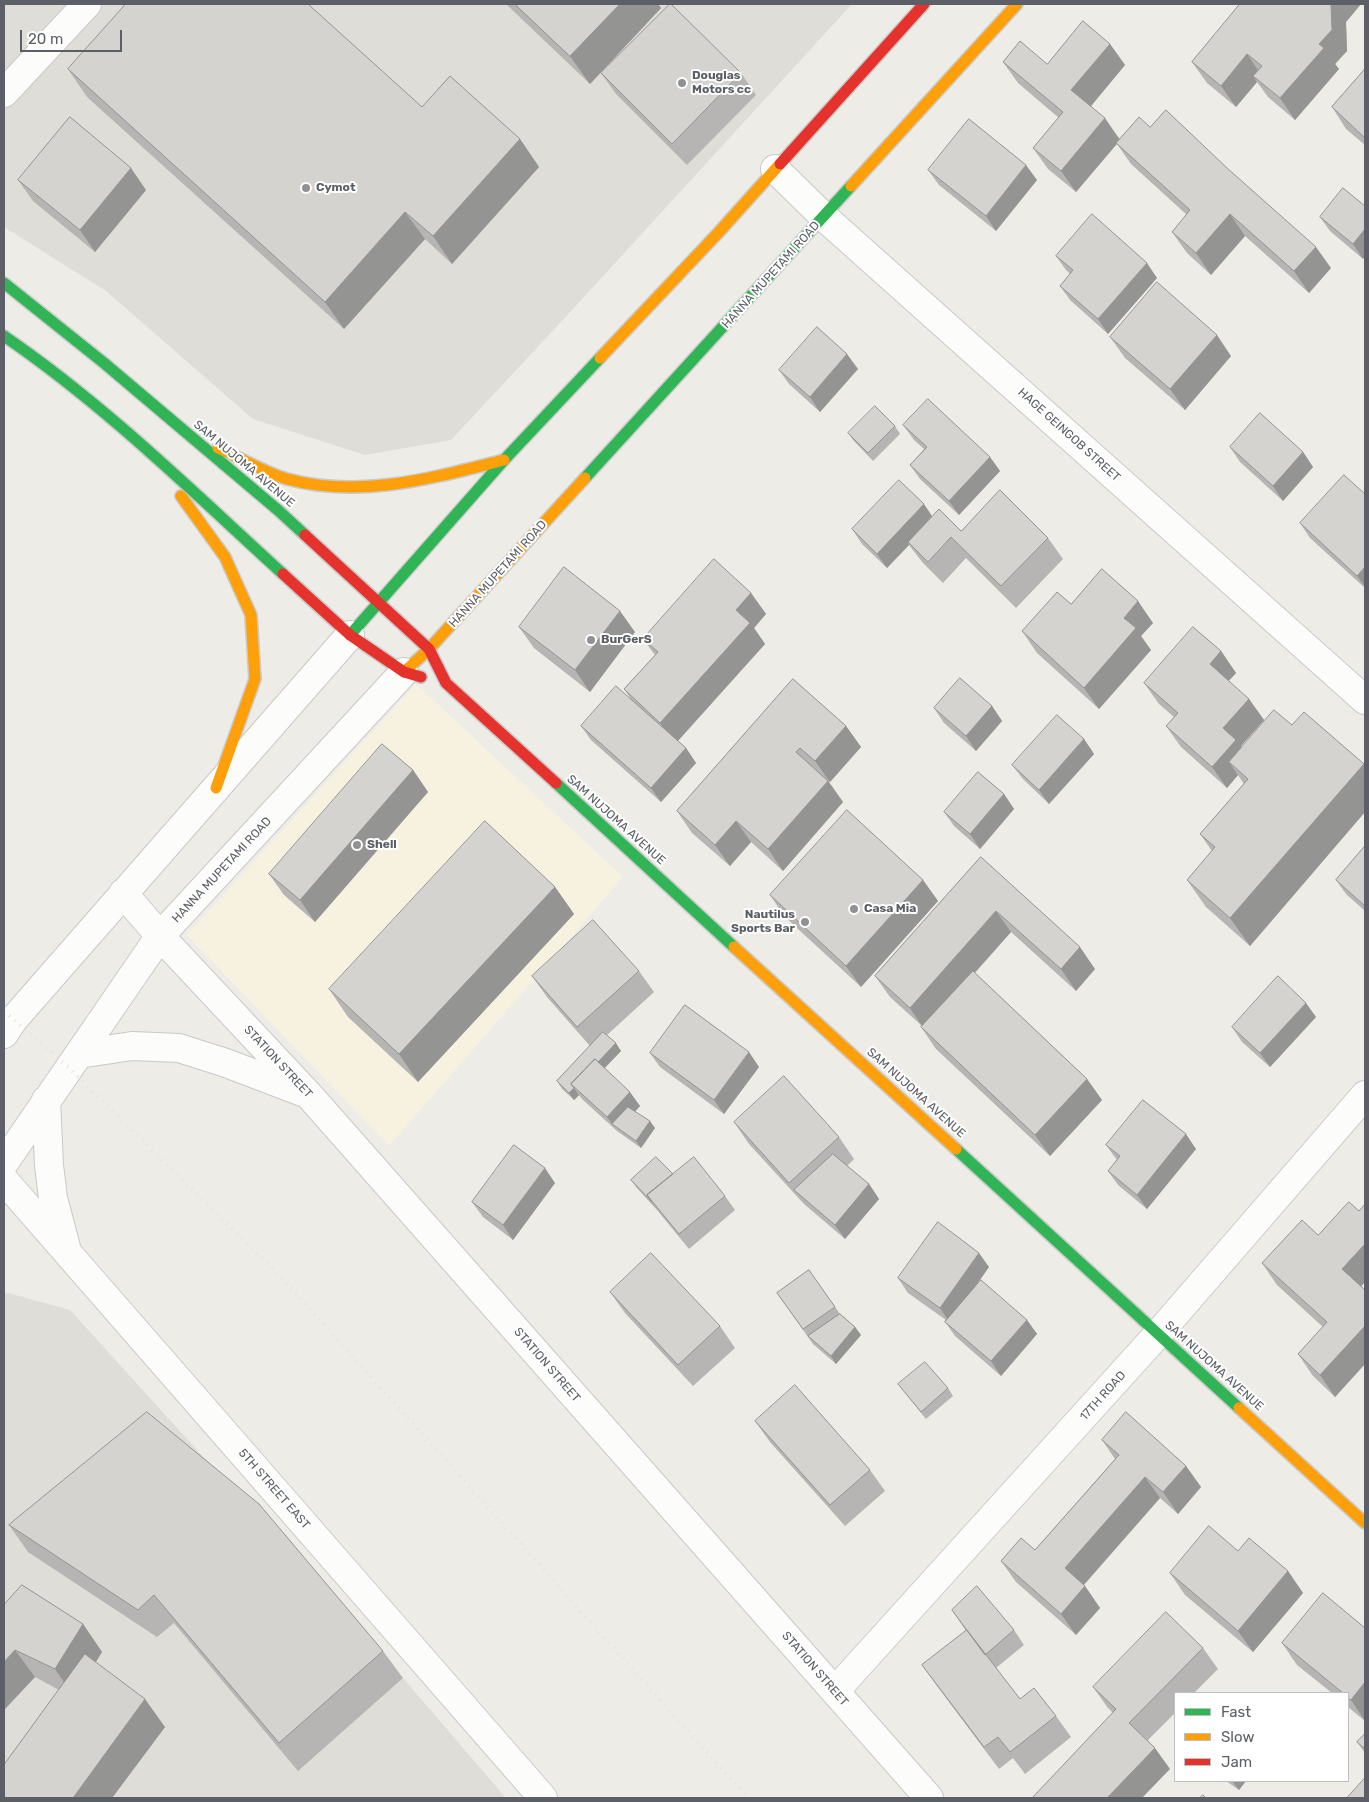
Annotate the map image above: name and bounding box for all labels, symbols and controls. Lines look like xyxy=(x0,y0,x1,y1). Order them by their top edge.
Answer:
scale bar xyxy=(22,20,125,52)
text: 20 m xyxy=(28,30,63,48)
place label: Douglas Motors cc xyxy=(692,69,751,97)
marker: Douglas Motors cc xyxy=(676,77,688,89)
place label: Cymot xyxy=(316,181,355,195)
marker: Cymot xyxy=(300,182,312,194)
street label: HANNA MUPETAMI ROAD xyxy=(719,218,823,332)
street label: HAGE GEINGOB STREET xyxy=(1015,385,1123,485)
street label: SAM NUJOMA AVENUE xyxy=(191,418,297,510)
street label: HANNA MUPETAMI ROAD xyxy=(446,517,550,631)
place label: BurGerS xyxy=(601,633,652,647)
marker: BurGerS xyxy=(585,634,597,646)
street label: SAM NUJOMA AVENUE xyxy=(564,772,668,868)
street label: HANNA MUPETAMI ROAD xyxy=(169,814,275,926)
place label: Shell xyxy=(367,838,397,852)
marker: Shell xyxy=(351,839,363,851)
place label: Casa Mia xyxy=(864,902,916,916)
marker: Casa Mia xyxy=(848,903,860,915)
place label: Nautilus Sports Bar xyxy=(731,908,795,936)
marker: Nautilus Sports Bar xyxy=(799,916,811,928)
street label: STATION STREET xyxy=(241,1023,315,1101)
street label: SAM NUJOMA AVENUE xyxy=(864,1045,968,1141)
street label: SAM NUJOMA AVENUE xyxy=(1162,1318,1266,1414)
street label: STATION STREET xyxy=(511,1325,583,1405)
street label: 17TH ROAD xyxy=(1077,1368,1129,1424)
street label: 5TH STREET EAST xyxy=(235,1446,313,1532)
street label: STATION STREET xyxy=(779,1629,851,1709)
legend xyxy=(1174,1692,1349,1782)
text: Fast xyxy=(1221,1703,1251,1721)
text: Slow xyxy=(1221,1728,1254,1746)
text: Jam xyxy=(1221,1753,1252,1771)

